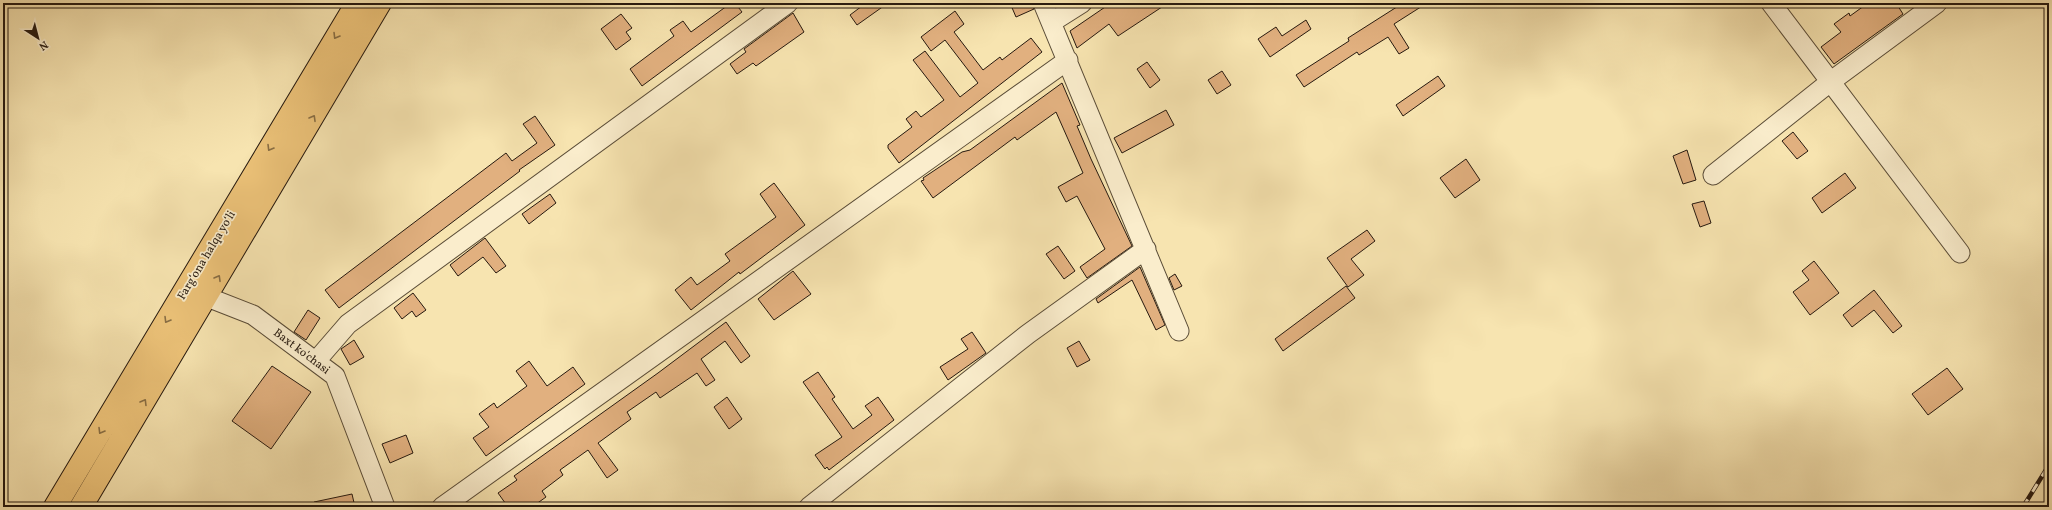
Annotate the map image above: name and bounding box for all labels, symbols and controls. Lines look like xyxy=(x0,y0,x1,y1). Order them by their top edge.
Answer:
north arrow xyxy=(18,18,58,58)
one-way arrow xyxy=(334,32,341,39)
text: N xyxy=(35,36,51,53)
one-way arrow xyxy=(308,115,315,122)
one-way arrow xyxy=(267,144,274,151)
street label: Farg‘ona halqa yo‘li xyxy=(174,208,240,303)
one-way arrow xyxy=(214,275,221,282)
one-way arrow xyxy=(165,316,172,323)
street label: Baxt ko'chasi xyxy=(270,325,333,379)
one-way arrow xyxy=(140,399,147,406)
one-way arrow xyxy=(98,427,105,434)

